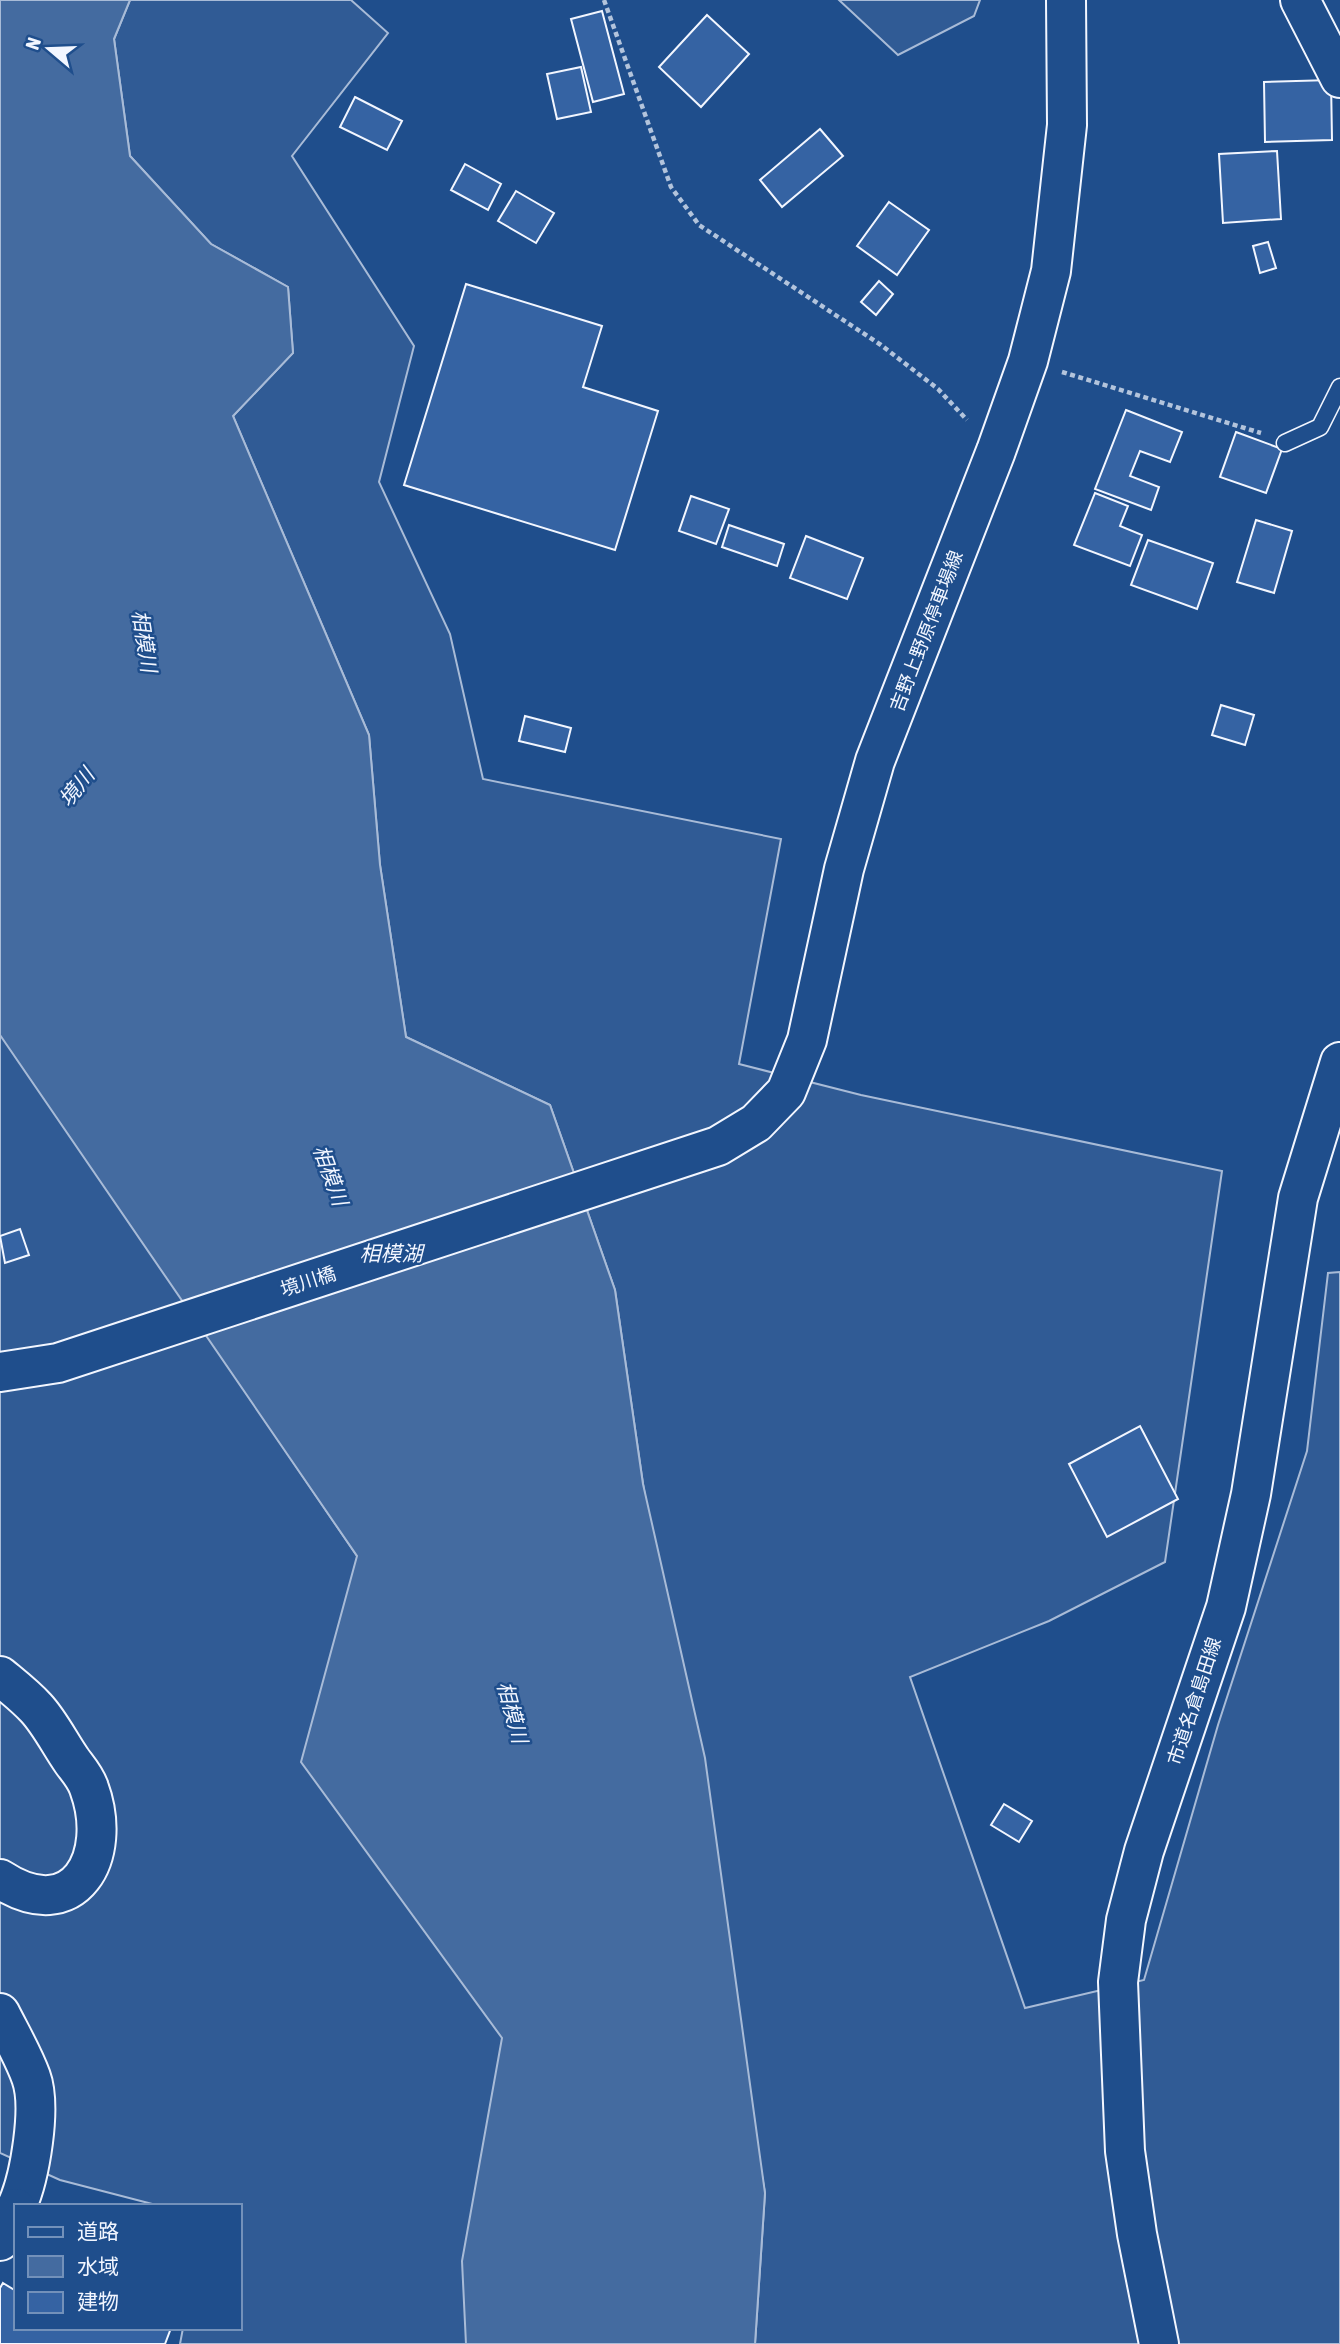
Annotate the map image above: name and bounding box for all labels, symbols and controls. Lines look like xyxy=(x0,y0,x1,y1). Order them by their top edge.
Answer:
north arrow xyxy=(14,14,84,84)
text: N xyxy=(21,35,45,52)
street label: 吉野上野原停車場線 xyxy=(885,547,967,715)
water label: 相模川 xyxy=(128,608,162,676)
water label: 境川 xyxy=(53,762,100,811)
water label: 相模川 xyxy=(309,1141,354,1211)
water label: 相模湖 xyxy=(360,1241,425,1265)
street label: 境川橋 xyxy=(277,1262,339,1300)
street label: 市道名倉島田線 xyxy=(1163,1634,1225,1768)
water label: 相模川 xyxy=(493,1678,533,1747)
legend xyxy=(14,2204,242,2330)
text: 道路 xyxy=(77,2219,119,2243)
text: 水域 xyxy=(77,2254,119,2278)
text: 建物 xyxy=(77,2289,119,2313)

